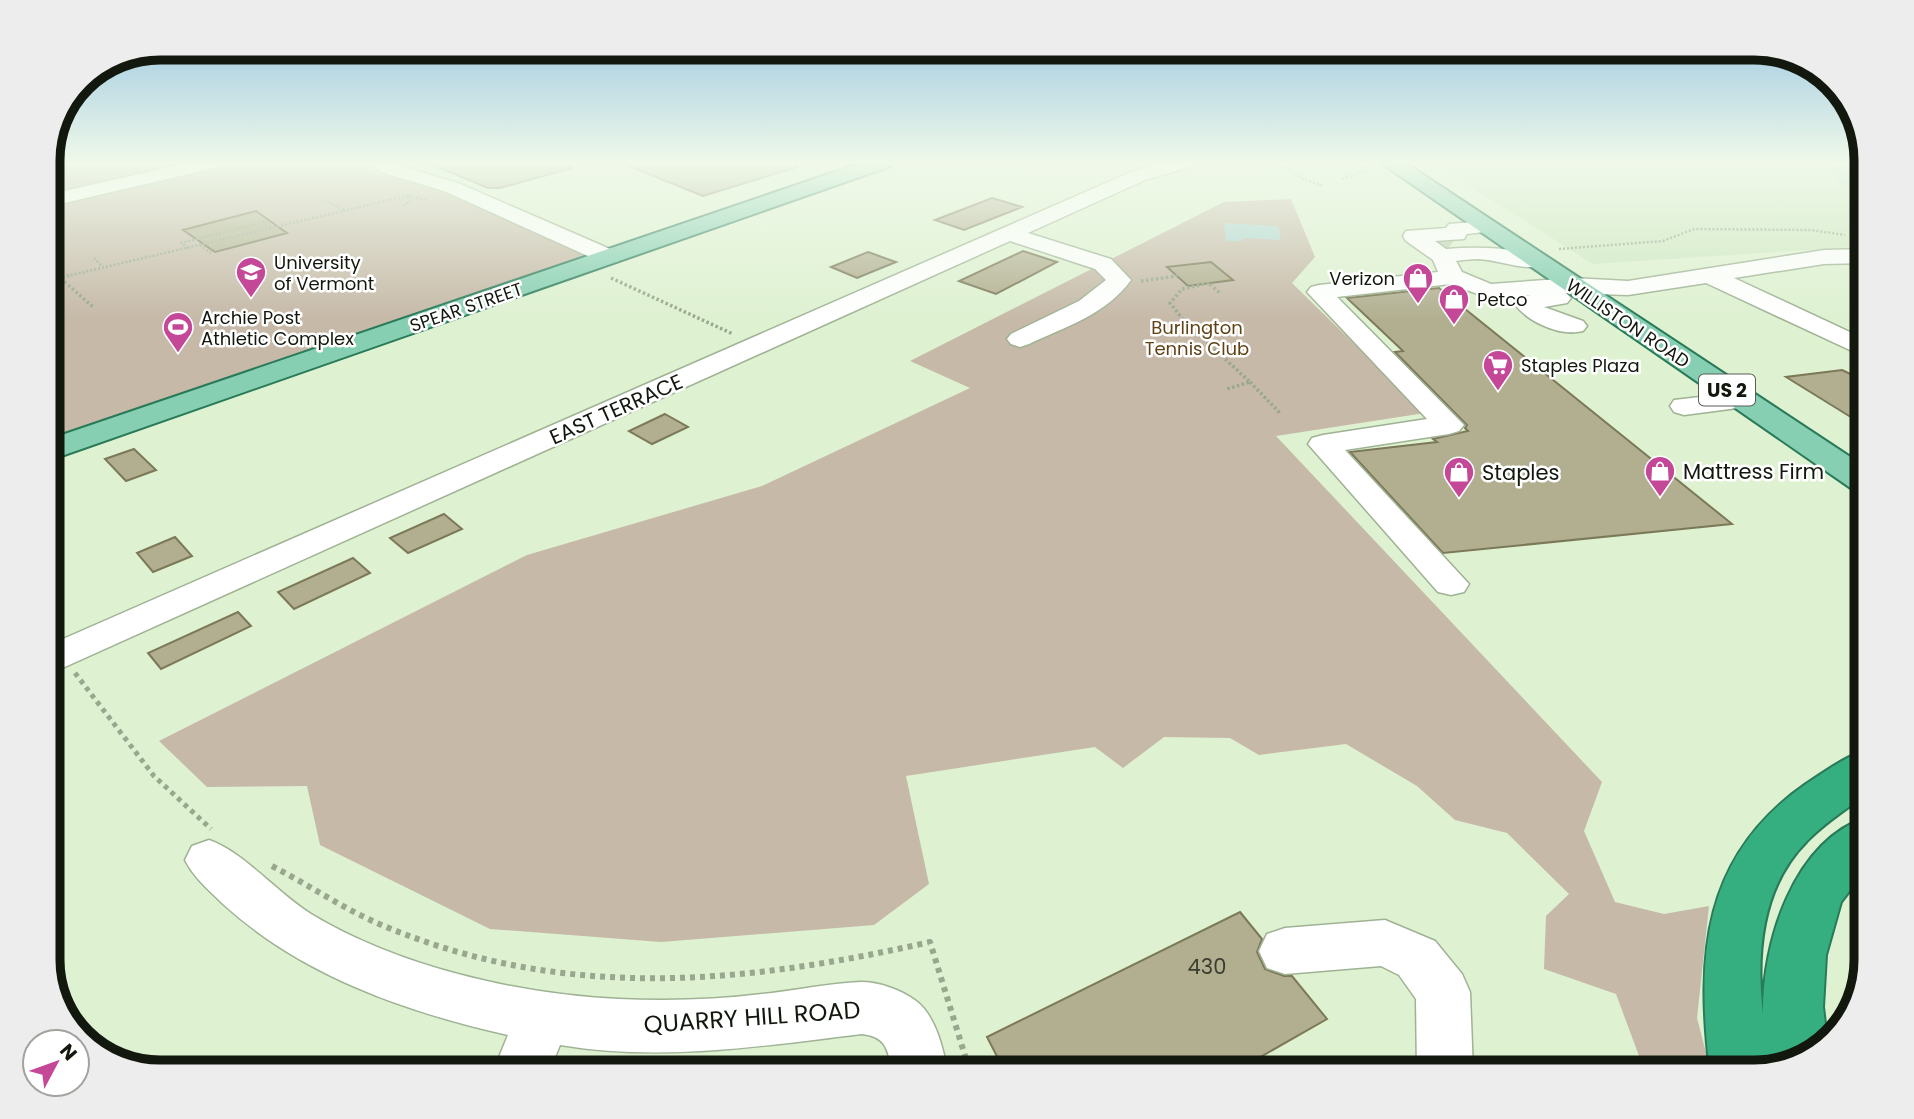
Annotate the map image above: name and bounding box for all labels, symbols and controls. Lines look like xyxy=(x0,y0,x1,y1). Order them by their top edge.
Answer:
place label: University of Vermont xyxy=(274,250,374,296)
school or university icon: University of Vermont xyxy=(234,255,268,299)
shop icon: Verizon xyxy=(1401,261,1435,305)
place label: Verizon xyxy=(1329,266,1395,291)
street label: WILLISTON ROAD xyxy=(1561,272,1695,374)
street label: SPEAR STREET xyxy=(406,276,526,338)
shop icon: Petco xyxy=(1437,282,1471,326)
place label: Petco xyxy=(1477,287,1528,312)
place label: Archie Post Athletic Complex xyxy=(201,305,354,351)
sports icon: Archie Post Athletic Complex xyxy=(161,310,195,354)
park label: Burlington Tennis Club xyxy=(1145,315,1249,361)
supermarket icon: Staples Plaza xyxy=(1481,348,1515,392)
place label: Staples Plaza xyxy=(1521,353,1640,378)
street label: EAST TERRACE xyxy=(545,367,687,451)
road number: US 2 xyxy=(1699,374,1755,406)
shop icon: Mattress Firm xyxy=(1643,454,1677,498)
shop icon: Staples xyxy=(1442,455,1476,499)
place label: Mattress Firm xyxy=(1683,457,1824,486)
place label: Staples xyxy=(1482,458,1560,487)
house number: 430 xyxy=(1188,952,1226,981)
street label: QUARRY HILL ROAD xyxy=(643,993,861,1041)
north arrow xyxy=(21,1028,91,1098)
text: N xyxy=(54,1038,83,1066)

